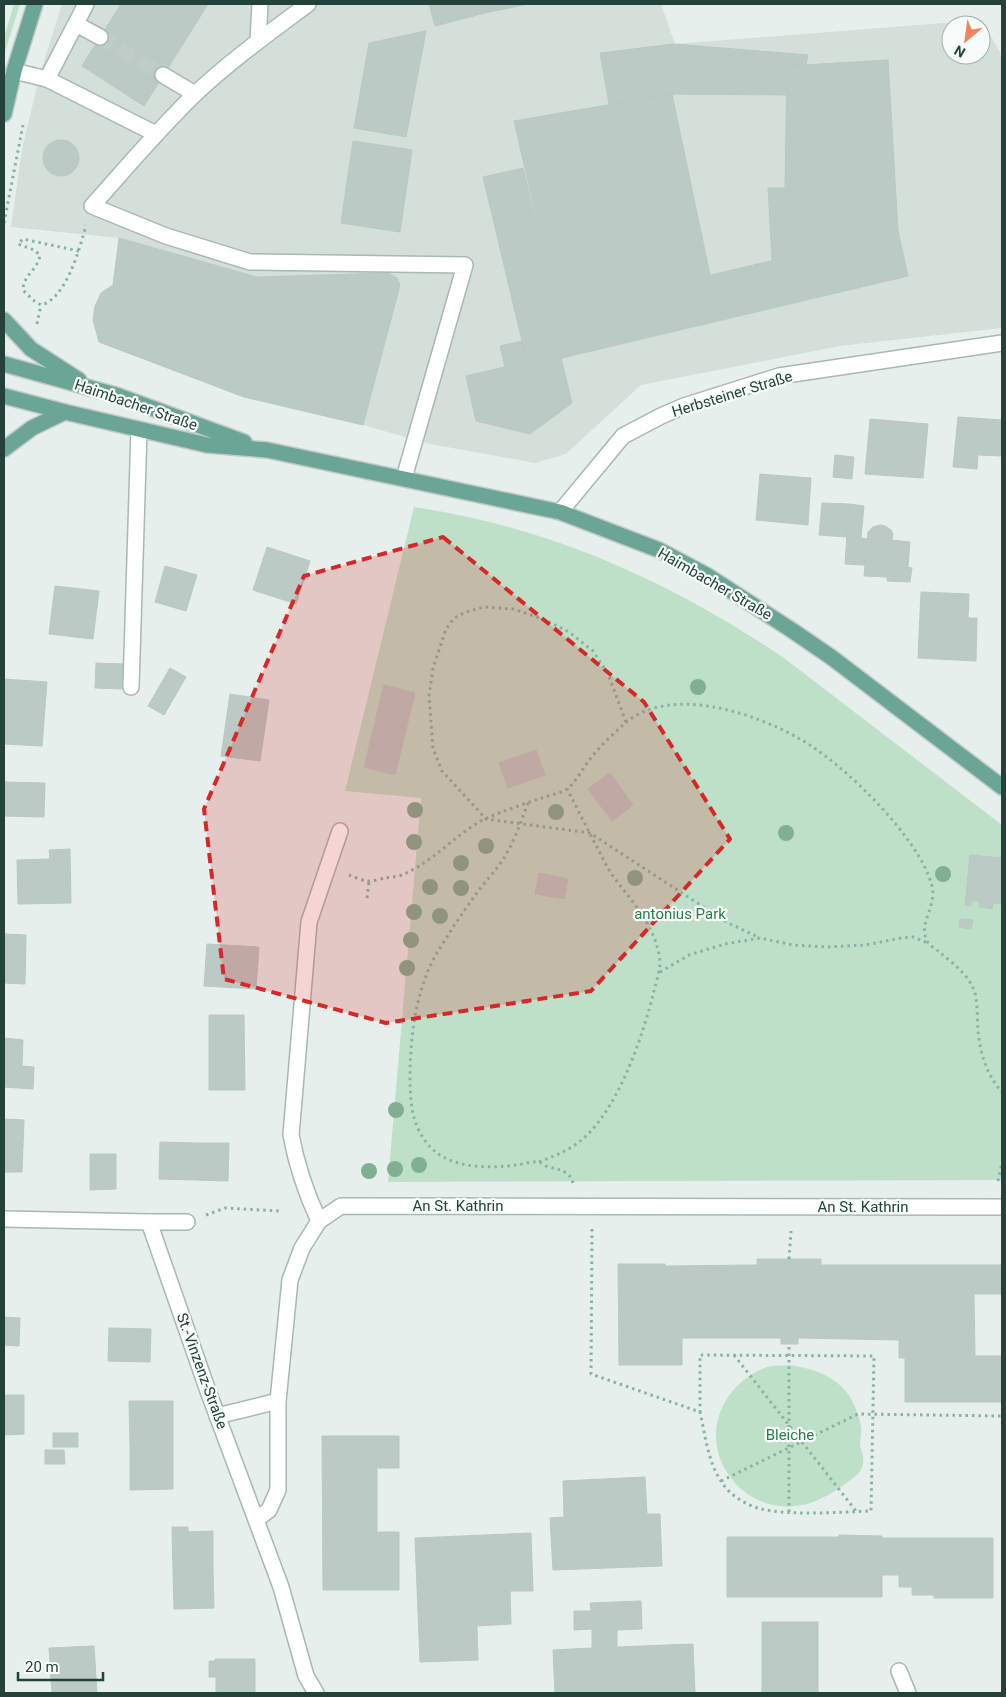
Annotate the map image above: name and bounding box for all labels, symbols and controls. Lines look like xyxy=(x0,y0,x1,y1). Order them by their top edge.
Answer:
north arrow xyxy=(941,15,991,65)
text: N xyxy=(951,42,968,61)
street label: Herbsteiner Straße xyxy=(670,367,794,421)
street label: Haimbacher Straße xyxy=(72,376,200,434)
street label: Haimbacher Straße xyxy=(655,544,775,624)
park label: antonius Park xyxy=(634,905,726,923)
street label: An St. Kathrin xyxy=(412,1197,504,1215)
street label: An St. Kathrin xyxy=(817,1198,909,1216)
street label: St.-Vinzenz-Straße xyxy=(173,1311,231,1432)
park label: Bleiche xyxy=(766,1426,814,1444)
scale bar xyxy=(18,1650,102,1682)
text: 20 m xyxy=(25,1658,59,1676)

